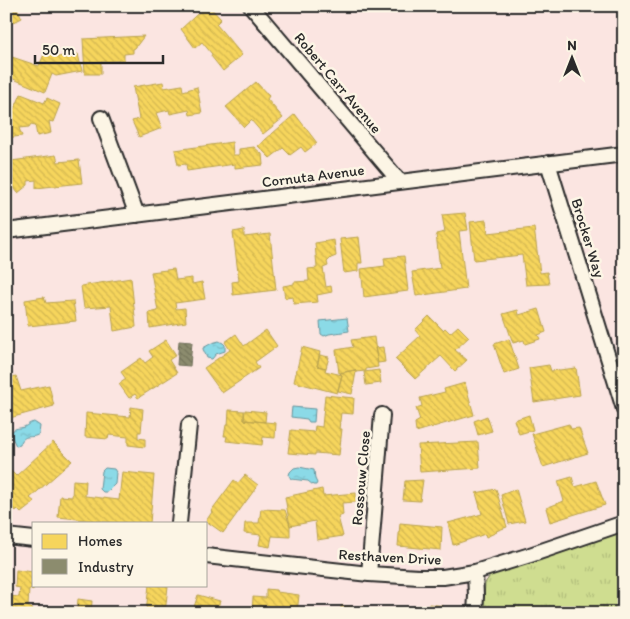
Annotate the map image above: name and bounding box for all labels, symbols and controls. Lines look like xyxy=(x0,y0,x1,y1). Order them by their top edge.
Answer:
street label: Robert Carr Avenue xyxy=(291,29,385,137)
scale bar xyxy=(35,32,162,64)
north arrow xyxy=(548,32,598,82)
text: N xyxy=(567,37,577,54)
text: 50 m xyxy=(42,41,75,59)
street label: Cornuta Avenue xyxy=(261,161,365,191)
street label: Brocker Way xyxy=(567,196,609,280)
street label: Rossouw Close xyxy=(348,430,374,526)
legend xyxy=(32,522,208,586)
text: Homes xyxy=(78,532,123,550)
street label: Resthaven Drive xyxy=(338,545,442,569)
text: Industry xyxy=(78,558,134,576)

